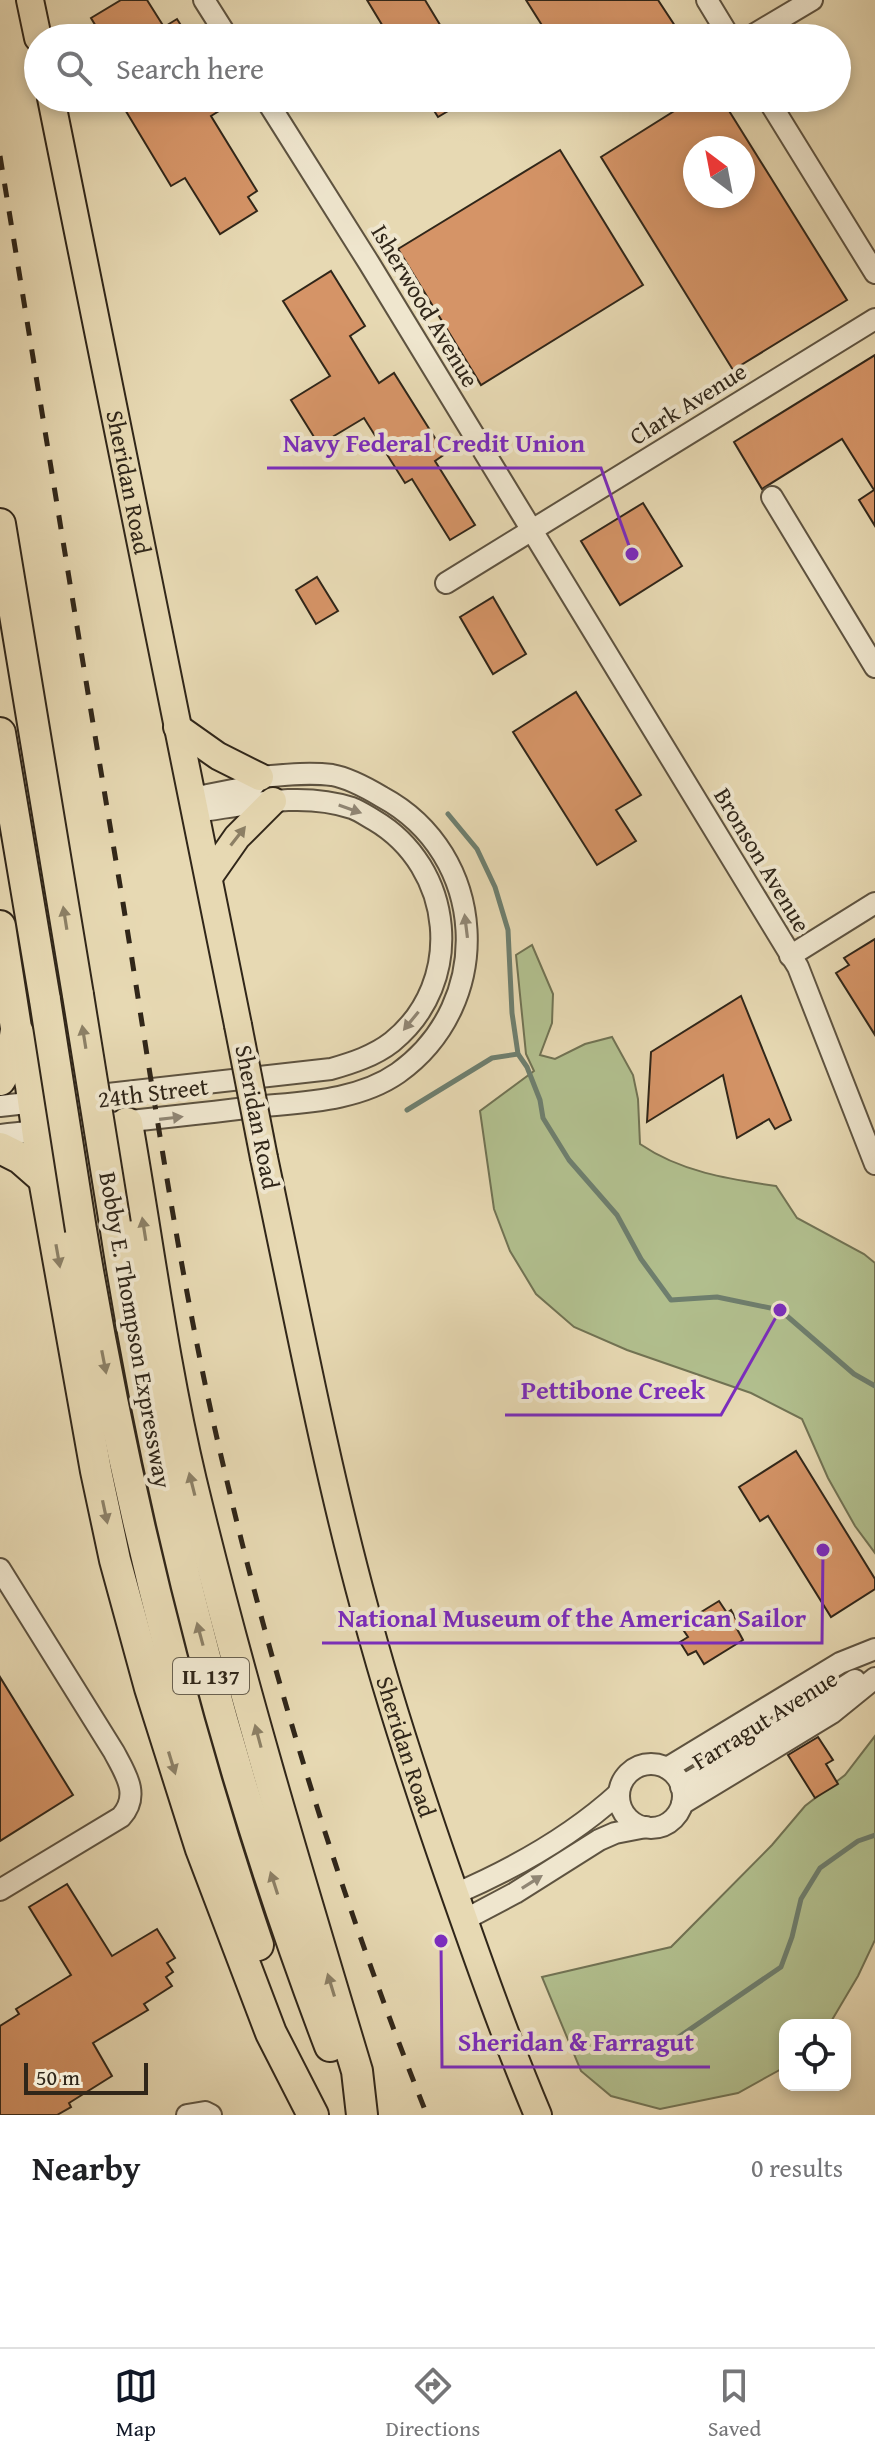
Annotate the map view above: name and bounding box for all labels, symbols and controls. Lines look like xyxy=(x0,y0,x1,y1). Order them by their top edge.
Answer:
search box xyxy=(24,24,851,112)
icon: search xyxy=(52,46,96,90)
text: Search here xyxy=(116,46,264,90)
north arrow xyxy=(683,136,755,208)
street label: Isherwood Avenue xyxy=(363,218,488,394)
street label: Clark Avenue xyxy=(622,354,753,453)
street label: Sheridan Road xyxy=(97,407,161,558)
callout: Navy Federal Credit Union xyxy=(267,418,601,468)
text: Navy Federal Credit Union xyxy=(283,423,586,462)
street label: Bronson Avenue xyxy=(705,781,819,939)
one-way arrow xyxy=(338,803,362,815)
one-way arrow xyxy=(229,826,246,846)
one-way arrow xyxy=(58,905,71,930)
one-way arrow xyxy=(460,913,473,938)
one-way arrow xyxy=(404,1011,420,1031)
one-way arrow xyxy=(78,1024,90,1049)
street label: Sheridan Road xyxy=(226,1042,289,1192)
street label: 24th Street xyxy=(96,1068,211,1117)
one-way arrow xyxy=(159,1111,184,1124)
street label: Bobby E. Thompson Expressway xyxy=(90,1169,181,1491)
one-way arrow xyxy=(137,1216,150,1241)
one-way arrow xyxy=(52,1244,65,1269)
one-way arrow xyxy=(99,1350,111,1375)
callout: Pettibone Creek xyxy=(505,1365,721,1415)
text: Pettibone Creek xyxy=(521,1370,705,1409)
one-way arrow xyxy=(186,1472,198,1497)
one-way arrow xyxy=(99,1500,112,1525)
callout: National Museum of the American Sailor xyxy=(322,1593,822,1643)
text: National Museum of the American Sailor xyxy=(338,1598,806,1637)
one-way arrow xyxy=(194,1622,206,1647)
road number: IL 137 xyxy=(173,1658,249,1694)
street label: Farragut Avenue xyxy=(685,1661,844,1778)
street label: Sheridan Road xyxy=(367,1672,445,1822)
one-way arrow xyxy=(251,1723,263,1748)
one-way arrow xyxy=(166,1751,179,1775)
one-way arrow xyxy=(267,1871,279,1895)
one-way arrow xyxy=(521,1876,543,1890)
one-way arrow xyxy=(324,1973,337,1997)
callout: Sheridan & Farragut xyxy=(442,2017,710,2067)
map controls xyxy=(779,2019,851,2091)
button: locate xyxy=(779,2019,851,2091)
text: Sheridan & Farragut xyxy=(458,2022,694,2061)
scale bar xyxy=(24,2059,148,2095)
text: 50 m xyxy=(36,2061,80,2093)
text: Nearby xyxy=(32,2143,141,2192)
text: 0 results xyxy=(751,2148,843,2187)
tab: Map xyxy=(114,2364,158,2444)
tab: Directions xyxy=(386,2364,480,2444)
tab: Saved xyxy=(708,2364,761,2444)

